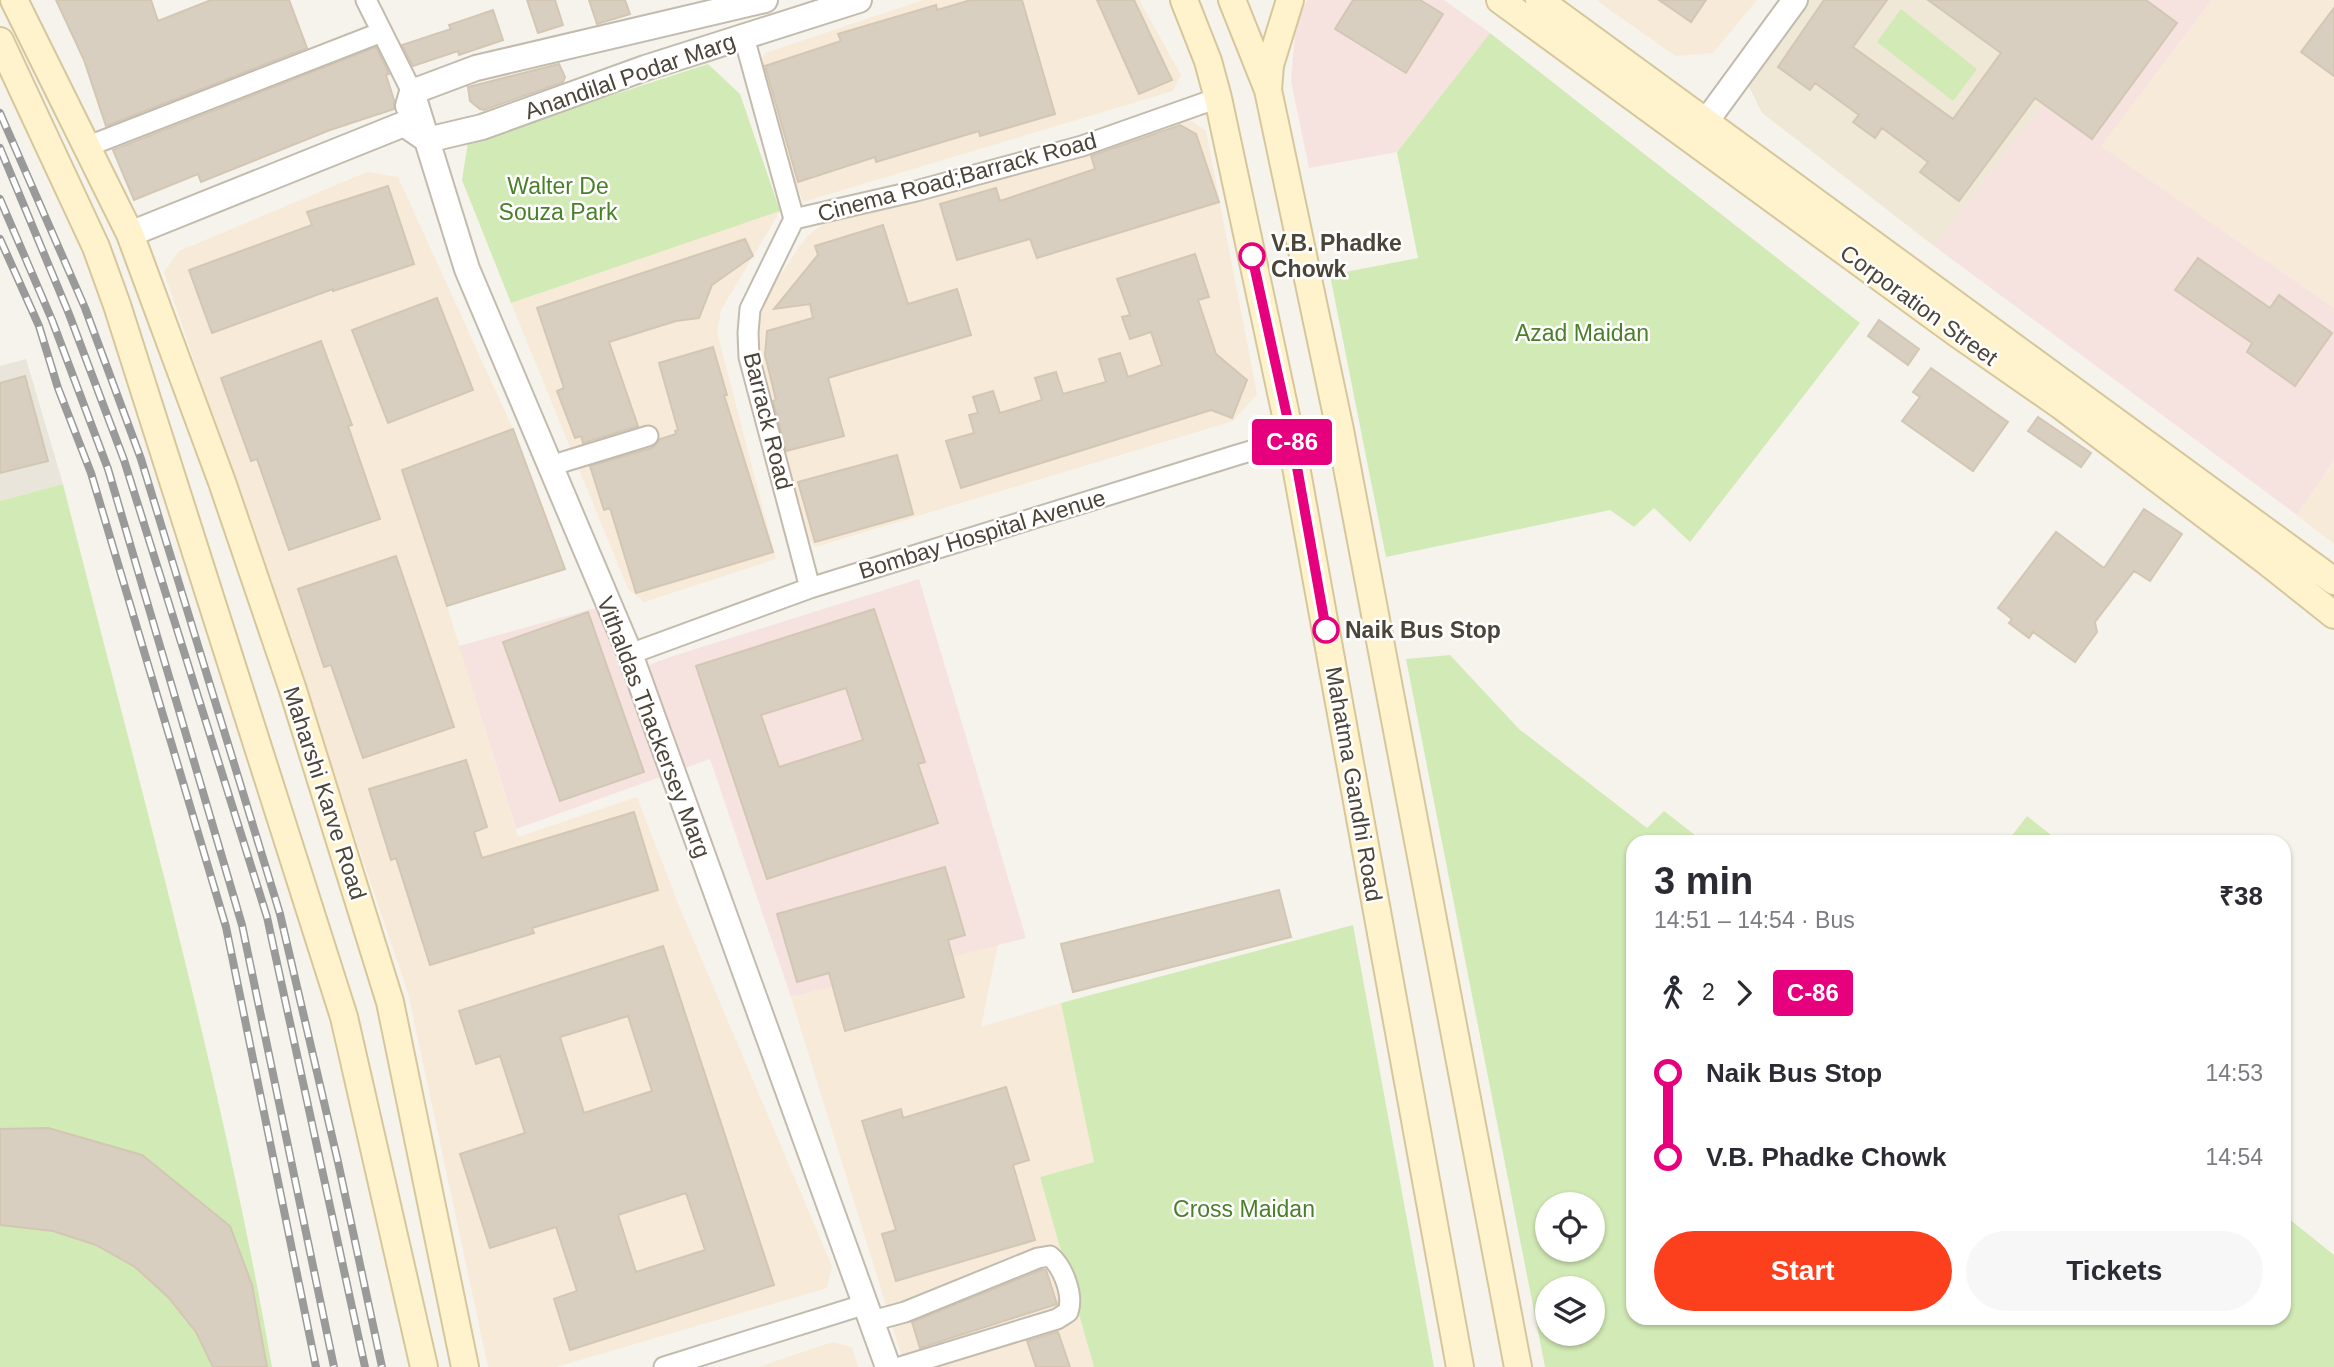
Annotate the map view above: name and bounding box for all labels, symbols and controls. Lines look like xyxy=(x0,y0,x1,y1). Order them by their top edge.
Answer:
street label: Anandilal Podar Marg xyxy=(521,28,739,124)
street label: Cinema Road;Barrack Road xyxy=(815,127,1099,227)
park label: Walter De Souza Park xyxy=(499,173,618,225)
place label: V.B. Phadke Chowk xyxy=(1271,230,1402,282)
street label: Corporation Street xyxy=(1835,239,2003,371)
marker: V.B. Phadke Chowk xyxy=(1239,243,1265,269)
park label: Azad Maidan xyxy=(1515,320,1649,346)
street label: Barrack Road xyxy=(738,350,798,492)
line badge: C-86 xyxy=(1243,419,1341,465)
text: C-86 xyxy=(1266,428,1318,455)
street label: Bombay Hospital Avenue xyxy=(856,484,1108,584)
street label: Vithaldas Thackersey Marg xyxy=(592,593,716,861)
marker: Naik Bus Stop xyxy=(1313,617,1339,643)
place label: Naik Bus Stop xyxy=(1345,617,1501,643)
street label: Mahatma Gandhi Road xyxy=(1321,665,1387,903)
street label: Maharshi Karve Road xyxy=(278,683,372,903)
text: 3 min xyxy=(1654,860,1753,902)
text: ₹38 xyxy=(2219,881,2263,911)
text: 14:51 – 14:54 · Bus xyxy=(1654,907,1855,933)
icon: walk xyxy=(1654,974,1692,1012)
icon: forward xyxy=(1725,974,1763,1012)
text: 2 xyxy=(1702,979,1715,1005)
text: C-86 xyxy=(1787,979,1839,1006)
text: Naik Bus Stop xyxy=(1706,1058,1882,1088)
text: 14:53 xyxy=(2205,1060,2263,1086)
text: V.B. Phadke Chowk xyxy=(1706,1142,1946,1172)
text: 14:54 xyxy=(2205,1144,2263,1170)
map controls xyxy=(1535,1192,1605,1346)
button: locate xyxy=(1535,1192,1605,1262)
park label: Cross Maidan xyxy=(1173,1196,1315,1222)
button: Start xyxy=(1654,1231,1952,1311)
button: Tickets xyxy=(1966,1231,2263,1311)
button: layers xyxy=(1535,1276,1605,1346)

